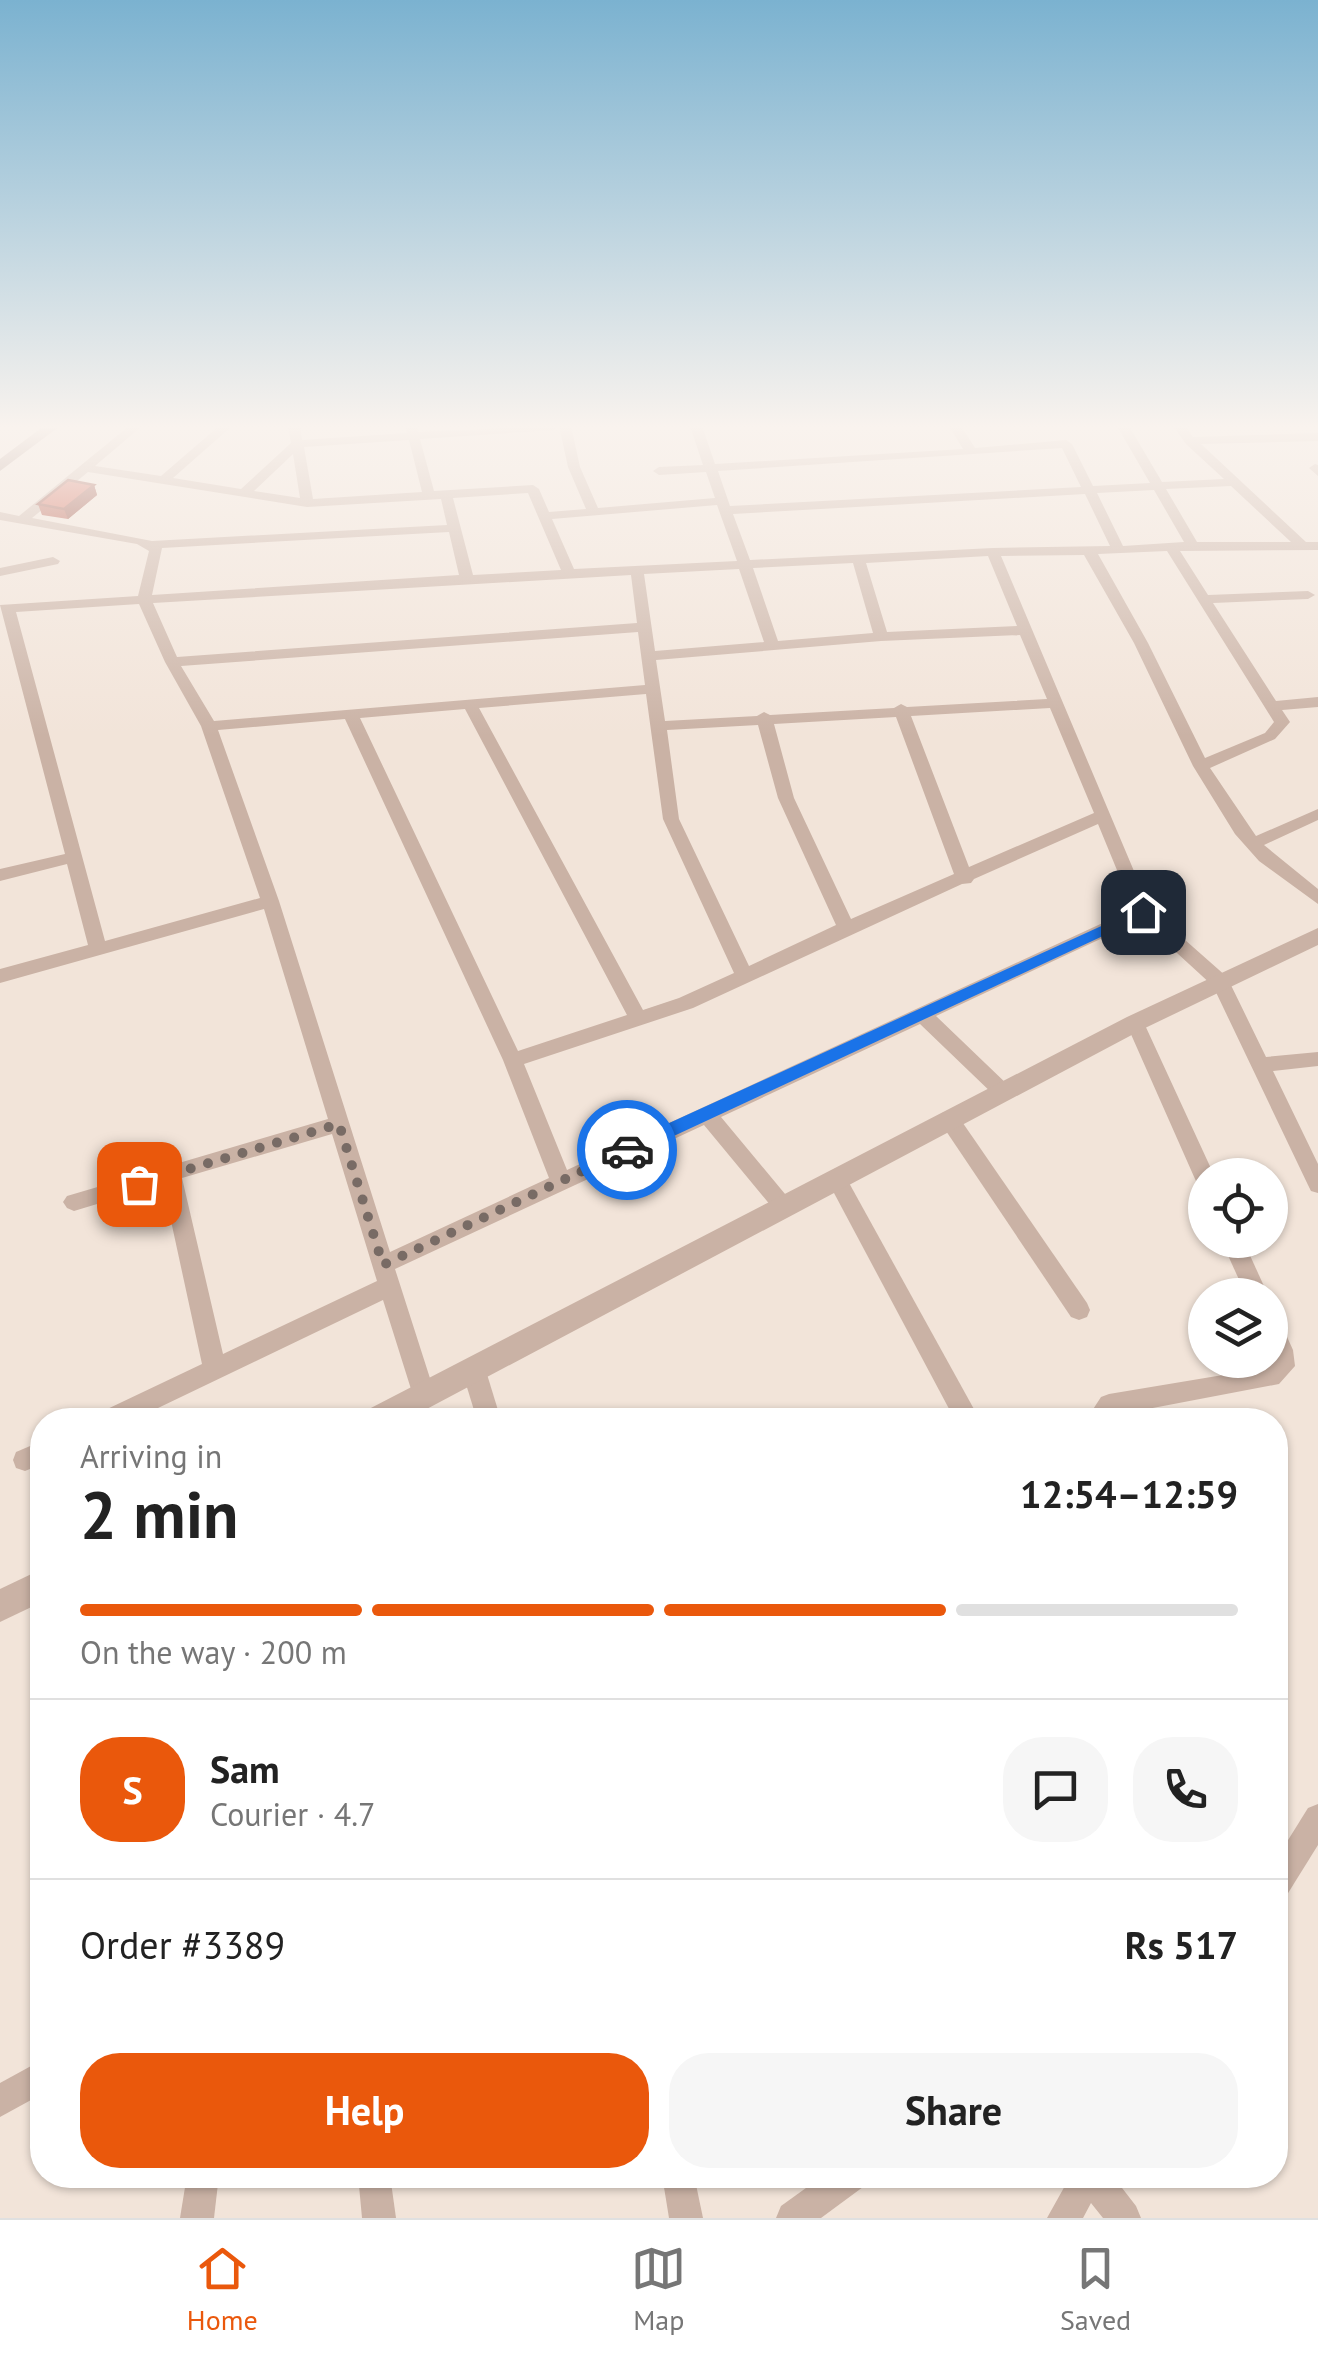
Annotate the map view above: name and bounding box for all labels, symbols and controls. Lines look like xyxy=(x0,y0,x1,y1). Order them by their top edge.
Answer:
pin xyxy=(1101,870,1186,955)
icon: home xyxy=(1116,885,1171,940)
courier xyxy=(577,1100,677,1200)
icon: car xyxy=(600,1123,655,1178)
pin xyxy=(97,1142,182,1227)
icon: bag xyxy=(112,1157,167,1212)
map controls xyxy=(1188,1158,1288,1378)
button: locate xyxy=(1188,1158,1288,1258)
button: layers xyxy=(1188,1278,1288,1378)
text: Arriving in xyxy=(80,1435,222,1477)
text: 12:54–12:59 xyxy=(1020,1469,1238,1518)
text: 2 min xyxy=(80,1472,239,1556)
text: On the way · 200 m xyxy=(80,1631,347,1673)
button: chat xyxy=(1003,1737,1108,1842)
button: phone xyxy=(1133,1737,1238,1842)
text: Sam xyxy=(210,1744,280,1793)
text: S xyxy=(122,1765,143,1814)
text: Courier · 4.7 xyxy=(210,1793,376,1835)
text: Order #3389 xyxy=(80,1920,285,1969)
text: Rs 517 xyxy=(1125,1920,1238,1969)
button: Help xyxy=(80,2053,649,2168)
button: Share xyxy=(669,2053,1238,2168)
tab: Home xyxy=(187,2241,258,2338)
tab: Map xyxy=(631,2241,686,2338)
tab: Saved xyxy=(1060,2241,1131,2338)

